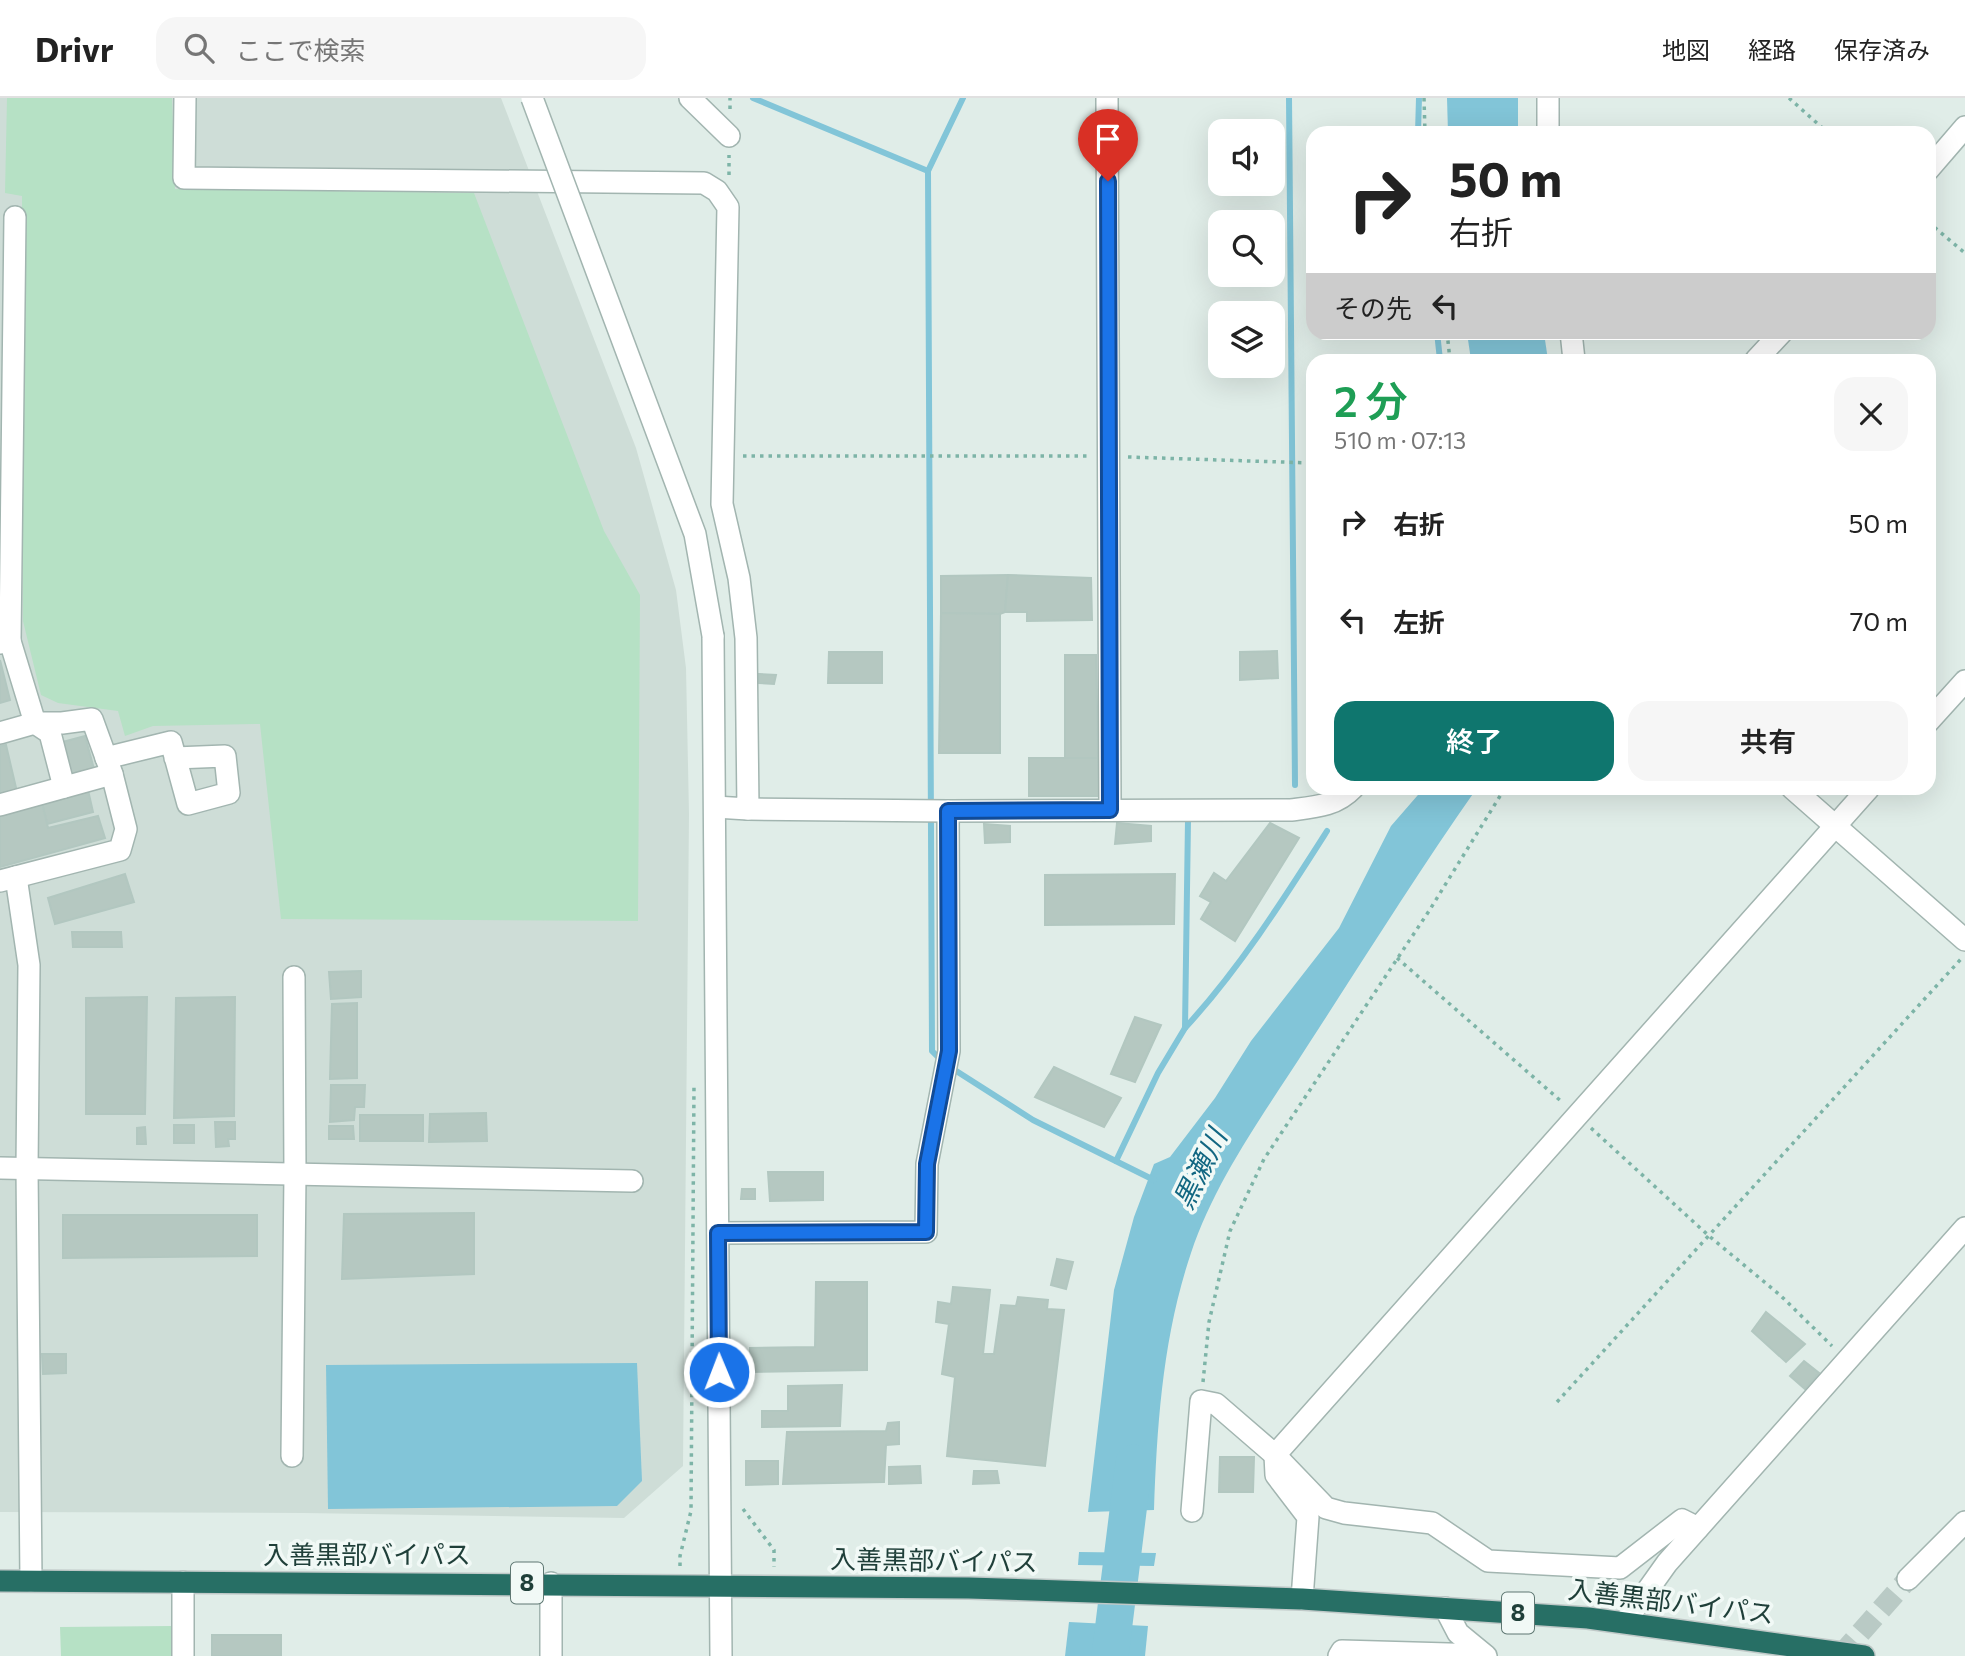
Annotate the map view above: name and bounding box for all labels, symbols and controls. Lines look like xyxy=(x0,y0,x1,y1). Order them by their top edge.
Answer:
search box xyxy=(156,17,646,80)
text: Drivr xyxy=(35,28,114,69)
icon: search xyxy=(180,29,218,67)
text: ここで検索 xyxy=(236,34,366,65)
text: 地図 xyxy=(1662,35,1710,64)
text: 経路 xyxy=(1748,35,1796,64)
text: 保存済み xyxy=(1834,35,1930,64)
pin xyxy=(1078,109,1138,181)
map controls xyxy=(1208,119,1285,378)
button: sound xyxy=(1208,119,1285,196)
icon: arrive xyxy=(1089,120,1127,158)
text: 50 m xyxy=(1449,147,1562,207)
icon: right xyxy=(1334,154,1425,245)
button: search xyxy=(1208,210,1285,287)
text: 右折 xyxy=(1449,211,1513,251)
icon: left xyxy=(1426,287,1464,325)
text: その先 xyxy=(1334,292,1412,323)
button: layers xyxy=(1208,301,1285,378)
text: 2 分 xyxy=(1334,374,1408,426)
button: close xyxy=(1834,377,1908,451)
text: 510 m · 07:13 xyxy=(1334,426,1466,454)
icon: right xyxy=(1334,503,1372,541)
text: 50 m xyxy=(1848,507,1908,538)
text: 右折 xyxy=(1393,508,1445,539)
icon: left xyxy=(1334,601,1372,639)
text: 70 m xyxy=(1850,605,1908,636)
text: 左折 xyxy=(1393,606,1445,637)
button: 終了 xyxy=(1334,701,1614,781)
button: 共有 xyxy=(1628,701,1908,781)
water label: 黒瀬川 xyxy=(1165,1121,1234,1214)
position arrow xyxy=(682,1335,756,1409)
street label: 入善黒部バイパス xyxy=(263,1538,471,1569)
street label: 入善黒部バイパス xyxy=(830,1542,1038,1577)
road number: 8 xyxy=(511,1562,543,1604)
street label: 入善黒部バイパス xyxy=(1566,1572,1776,1629)
road number: 8 xyxy=(1502,1592,1534,1633)

